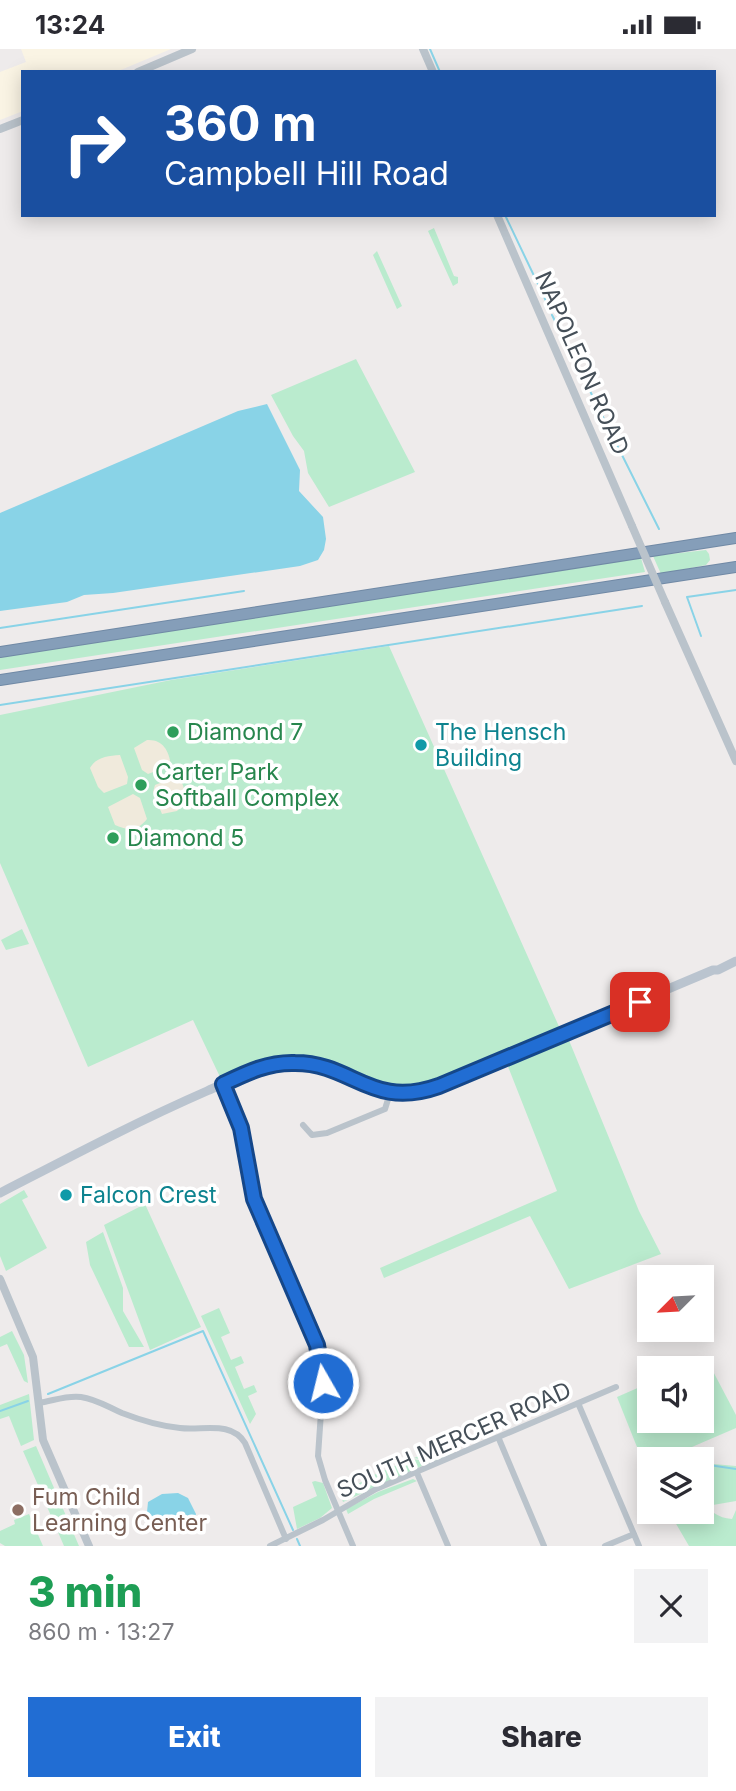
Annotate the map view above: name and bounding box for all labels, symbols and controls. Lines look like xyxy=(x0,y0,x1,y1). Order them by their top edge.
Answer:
text: 13:24 xyxy=(35,9,105,40)
text: 360 m xyxy=(164,94,317,153)
icon: right xyxy=(49,98,140,189)
text: Campbell Hill Road xyxy=(164,154,449,193)
street label: NAPOLEON ROAD xyxy=(529,267,635,459)
place label: Diamond 7 xyxy=(187,718,303,746)
place label: The Hensch Building xyxy=(435,718,566,772)
marker: Diamond 7 xyxy=(165,724,181,740)
marker: The Hensch Building xyxy=(413,737,429,753)
place label: Carter Park Softball Complex xyxy=(155,758,339,812)
marker: Carter Park Softball Complex xyxy=(133,777,149,793)
place label: Diamond 5 xyxy=(127,824,244,852)
marker: Diamond 5 xyxy=(105,830,121,846)
pin xyxy=(610,972,670,1032)
icon: arrive xyxy=(621,983,659,1021)
place label: Falcon Crest xyxy=(80,1181,217,1209)
marker: Falcon Crest xyxy=(58,1187,74,1203)
north arrow xyxy=(637,1265,714,1342)
map controls xyxy=(637,1265,714,1524)
position arrow xyxy=(286,1346,360,1420)
button: sound xyxy=(637,1356,714,1433)
street label: SOUTH MERCER ROAD xyxy=(333,1376,575,1504)
button: layers xyxy=(637,1447,714,1524)
place label: Fum Child Learning Center xyxy=(32,1483,207,1537)
marker: Fum Child Learning Center xyxy=(10,1502,26,1518)
text: 3 min xyxy=(28,1566,142,1617)
button: close xyxy=(634,1569,708,1643)
text: 860 m · 13:27 xyxy=(28,1618,174,1646)
button: Exit xyxy=(28,1697,361,1777)
button: Share xyxy=(375,1697,708,1777)

